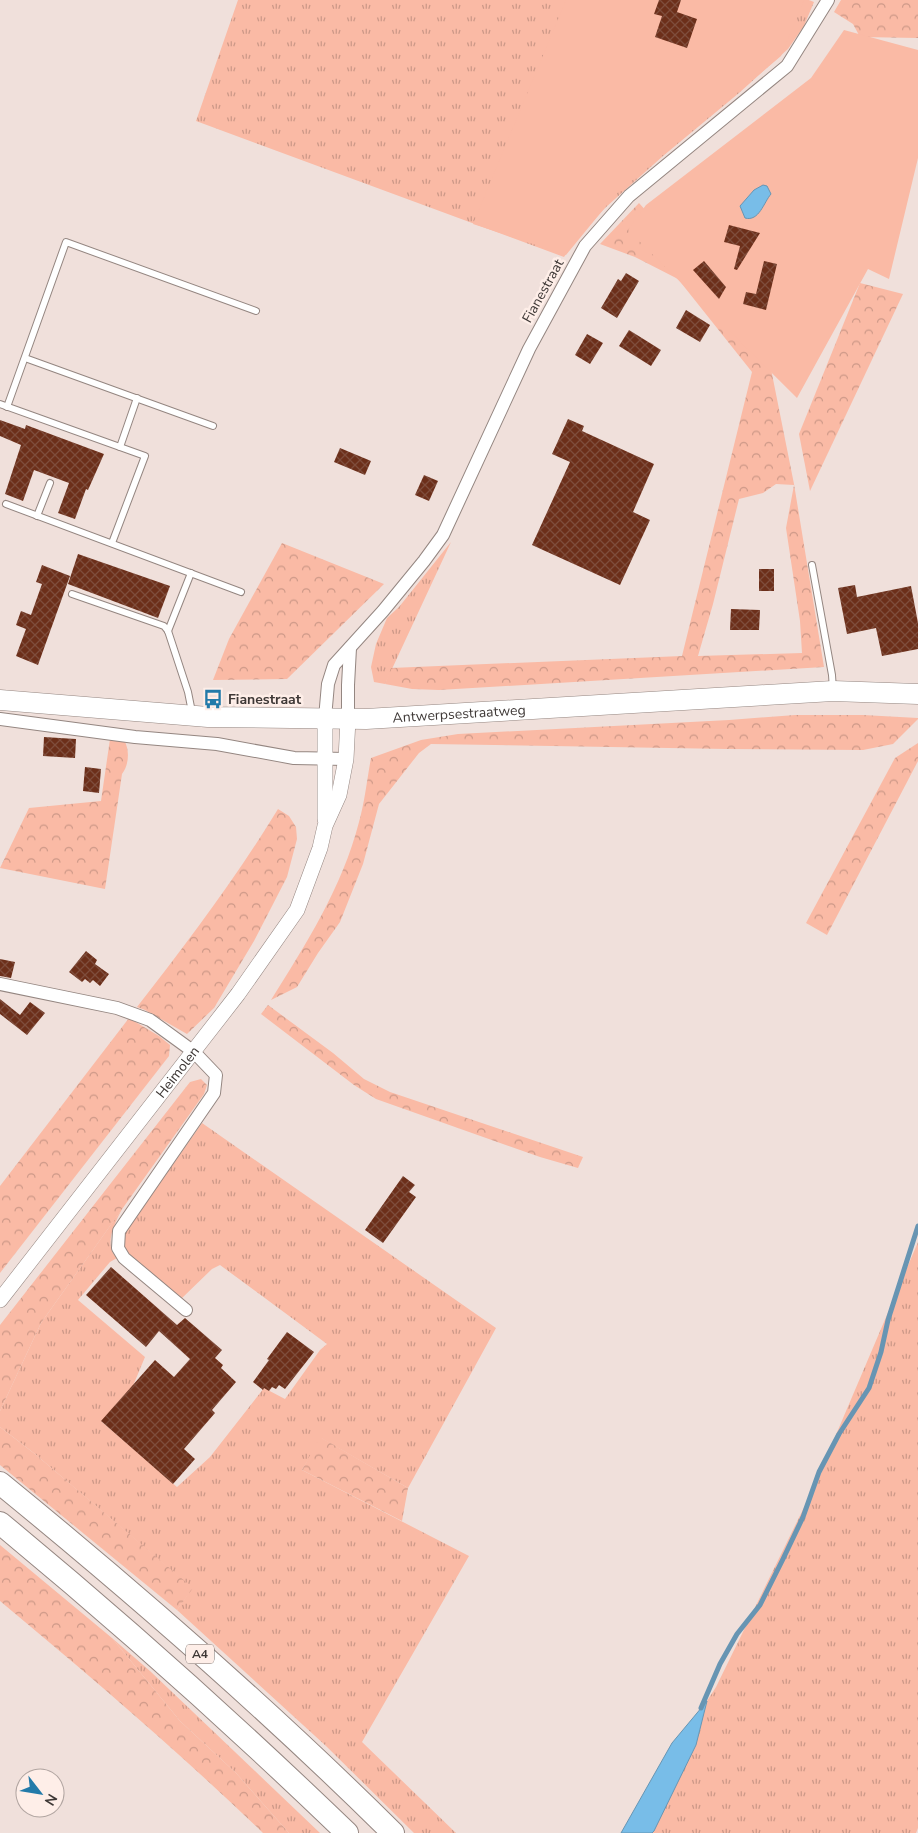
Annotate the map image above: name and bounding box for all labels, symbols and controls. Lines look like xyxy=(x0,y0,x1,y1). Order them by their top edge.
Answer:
street label: Fianestraat xyxy=(518,256,568,326)
bus stop icon: Fianestraat xyxy=(202,688,224,710)
place label: Fianestraat xyxy=(228,690,302,709)
street label: Antwerpsestraatweg xyxy=(392,700,526,727)
street label: Heimolen xyxy=(151,1042,204,1102)
road number: A4 xyxy=(186,1645,214,1664)
north arrow xyxy=(15,1768,65,1818)
text: N xyxy=(40,1790,62,1809)

